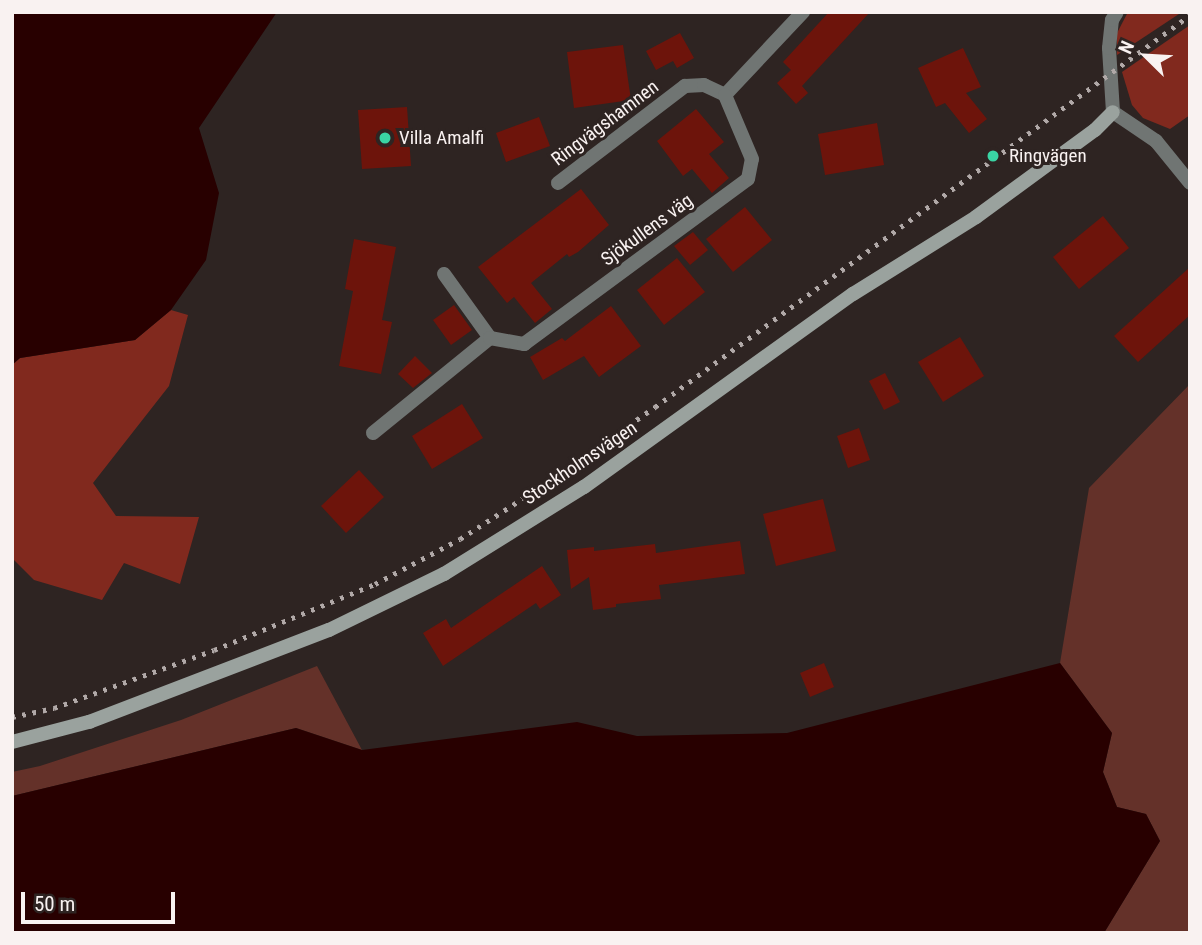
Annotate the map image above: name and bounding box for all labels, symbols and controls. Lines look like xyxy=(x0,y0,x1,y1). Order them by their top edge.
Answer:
north arrow xyxy=(1111,21,1181,91)
text: N xyxy=(1113,37,1139,57)
street label: Ringvägshamnen xyxy=(547,75,663,171)
place label: Villa Amalfi xyxy=(399,127,484,149)
marker: Villa Amalfi xyxy=(377,130,393,146)
place label: Ringvägen xyxy=(1009,145,1087,167)
marker: Ringvägen xyxy=(983,146,1003,166)
street label: Sjökullens väg xyxy=(597,189,697,271)
street label: Stockholmsvägen xyxy=(519,416,641,510)
scale bar xyxy=(24,878,178,922)
text: 50 m xyxy=(34,892,75,916)

